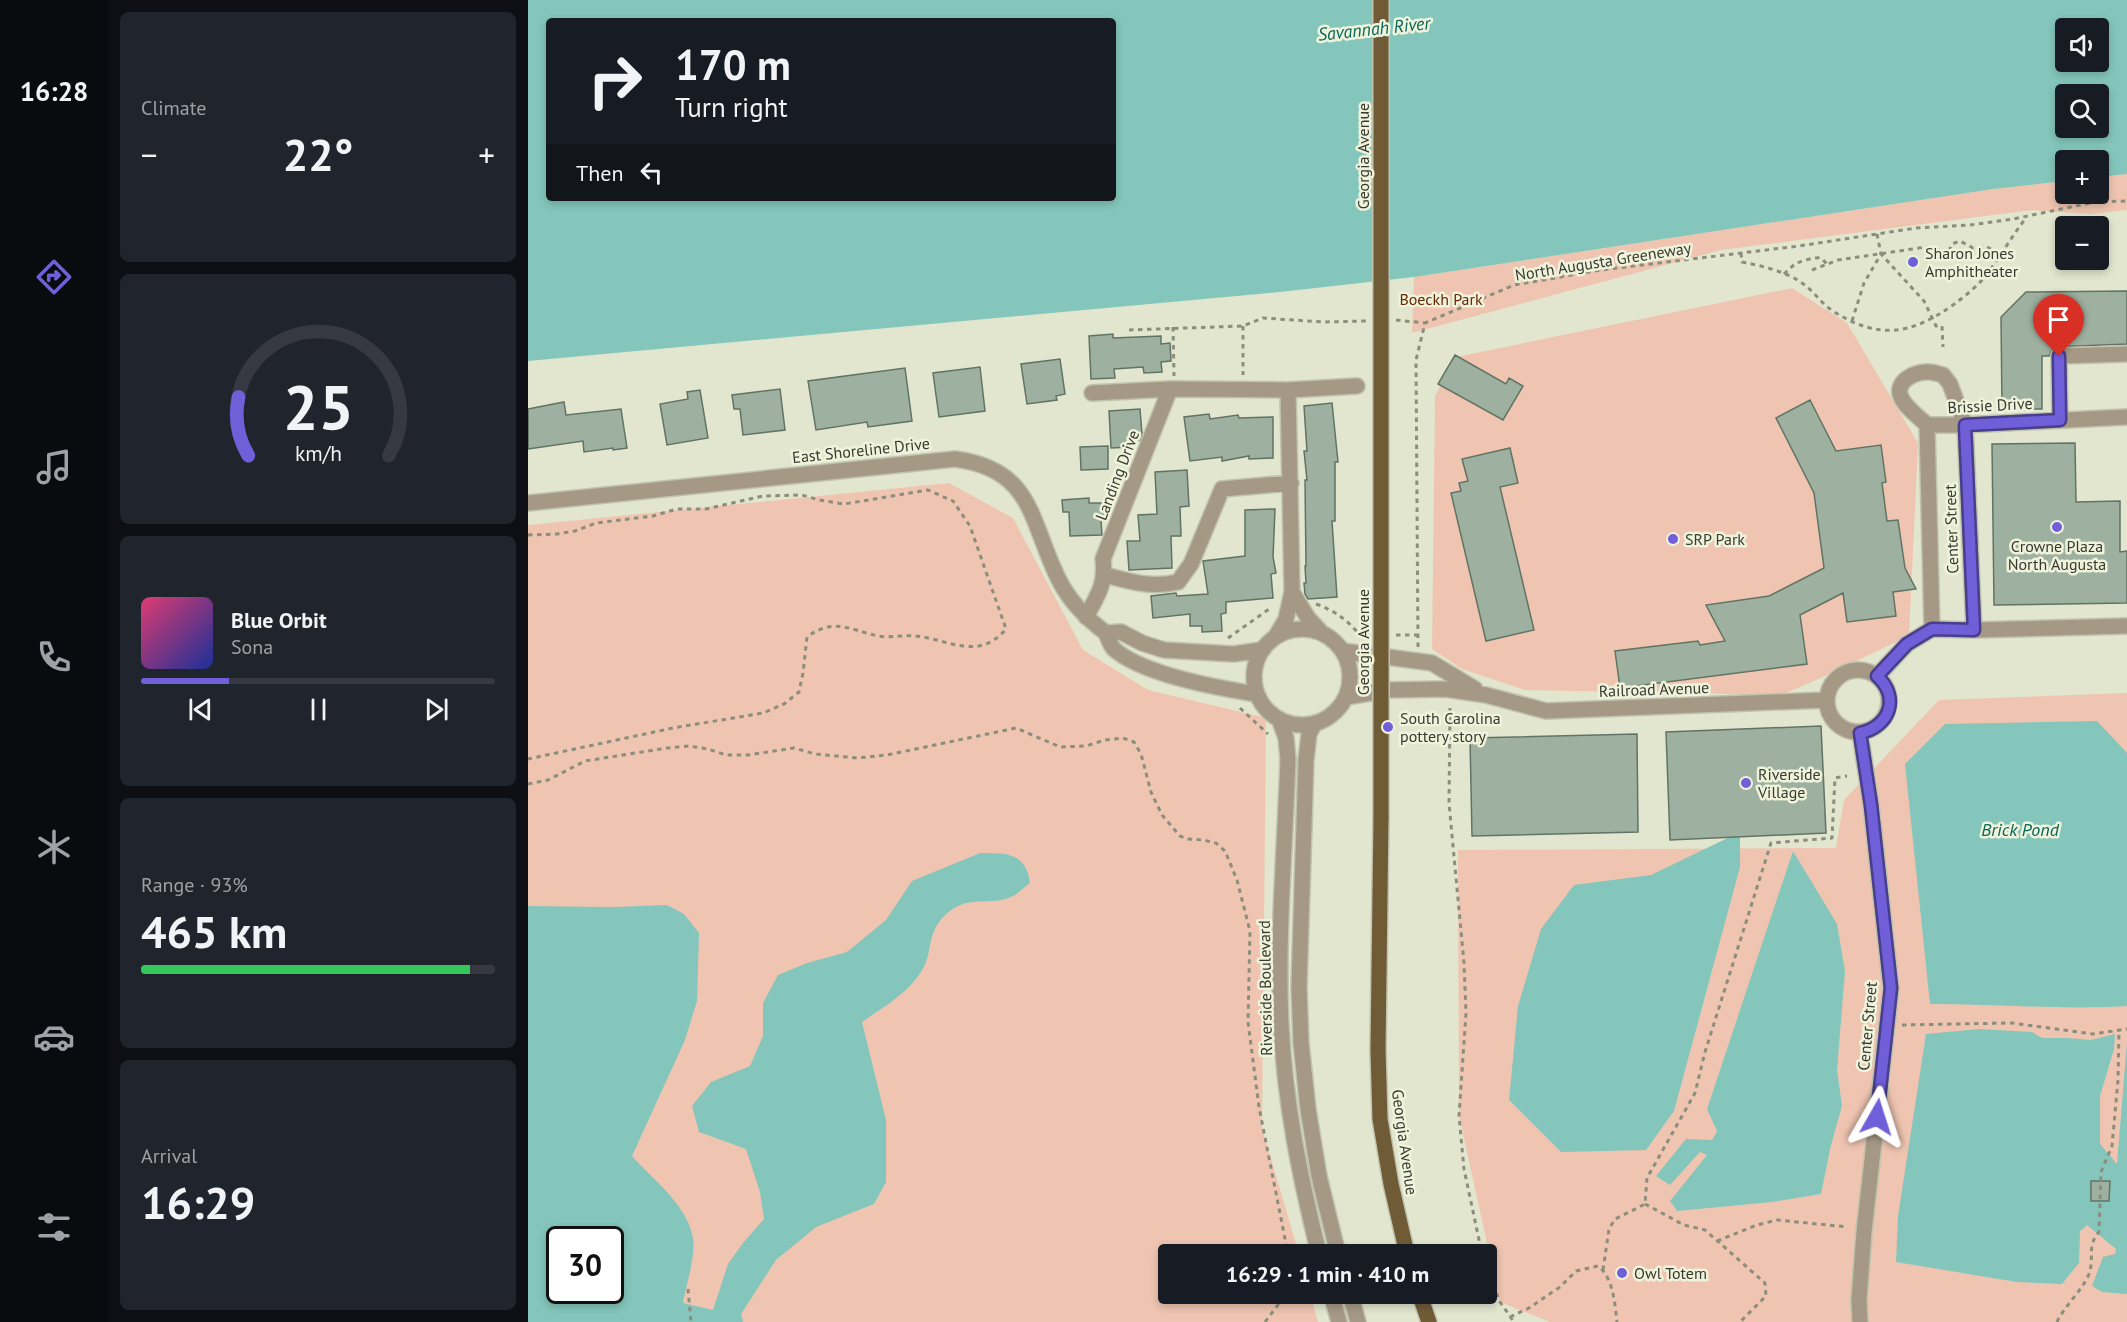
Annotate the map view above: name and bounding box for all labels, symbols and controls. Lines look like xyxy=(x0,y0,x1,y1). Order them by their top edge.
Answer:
water label: Savannah River xyxy=(1317,11,1432,46)
map controls xyxy=(2055,18,2109,270)
button: sound xyxy=(2055,18,2109,72)
text: 170 m xyxy=(675,37,791,92)
icon: right xyxy=(576,42,654,120)
text: 16:28 xyxy=(20,74,88,108)
button: search xyxy=(2055,84,2109,138)
text: Turn right xyxy=(675,90,788,124)
text: Climate xyxy=(141,95,207,121)
street label: Georgia Avenue xyxy=(1353,103,1373,209)
text: 22° xyxy=(283,125,353,183)
text: − xyxy=(141,133,158,176)
text: + xyxy=(478,133,495,176)
button: + xyxy=(2055,150,2109,204)
icon: left xyxy=(635,156,668,189)
text: Then xyxy=(576,159,623,187)
button: − xyxy=(2055,216,2109,270)
street label: North Augusta Greeneway xyxy=(1514,237,1693,285)
place label: Sharon Jones Amphitheater xyxy=(1925,243,2019,281)
marker: Sharon Jones Amphitheater xyxy=(1906,255,1920,269)
icon: directions xyxy=(33,256,75,298)
park label: Boeckh Park xyxy=(1399,289,1483,309)
pin xyxy=(2033,294,2084,356)
icon: arrive xyxy=(2042,303,2075,336)
text: 25 xyxy=(283,366,353,447)
street label: Brissie Drive xyxy=(1947,393,2033,417)
street label: Landing Drive xyxy=(1091,427,1143,523)
street label: East Shoreline Drive xyxy=(791,433,931,467)
text: km/h xyxy=(294,439,341,467)
icon: music xyxy=(33,446,75,488)
street label: Center Street xyxy=(1939,483,1963,574)
marker: Crowne Plaza North Augusta xyxy=(2050,520,2064,534)
place label: SRP Park xyxy=(1685,529,1745,549)
marker: SRP Park xyxy=(1666,532,1680,546)
place label: Crowne Plaza North Augusta xyxy=(2008,536,2106,574)
street label: Georgia Avenue xyxy=(1353,589,1373,695)
text: Blue Orbit xyxy=(231,606,327,634)
text: Sona xyxy=(231,634,273,660)
icon: phone xyxy=(33,636,75,678)
street label: Railroad Avenue xyxy=(1598,677,1710,701)
icon: previous xyxy=(184,693,217,726)
icon: pause xyxy=(302,693,335,726)
icon: next xyxy=(420,693,453,726)
place label: South Carolina pottery story xyxy=(1400,708,1501,746)
marker: South Carolina pottery story xyxy=(1381,720,1395,734)
place label: Riverside Village xyxy=(1757,764,1821,802)
marker: Riverside Village xyxy=(1739,776,1753,790)
water label: Brick Pond xyxy=(1981,818,2060,841)
icon: climate xyxy=(33,826,75,868)
text: Range · 93% xyxy=(141,872,248,898)
text: 465 km xyxy=(141,902,287,960)
street label: Riverside Boulevard xyxy=(1254,920,1276,1056)
street label: Center Street xyxy=(1853,980,1881,1071)
icon: car xyxy=(33,1016,75,1058)
position arrow xyxy=(1845,1085,1909,1149)
street label: Georgia Avenue xyxy=(1388,1088,1422,1196)
text: Arrival xyxy=(141,1143,197,1169)
text: 16:29 xyxy=(141,1173,255,1231)
icon: filters xyxy=(33,1206,75,1248)
speed limit sign: 30 xyxy=(546,1226,624,1304)
text: 16:29 · 1 min · 410 m xyxy=(1226,1260,1429,1288)
place label: Owl Totem xyxy=(1634,1263,1707,1283)
marker: Owl Totem xyxy=(1615,1266,1629,1280)

